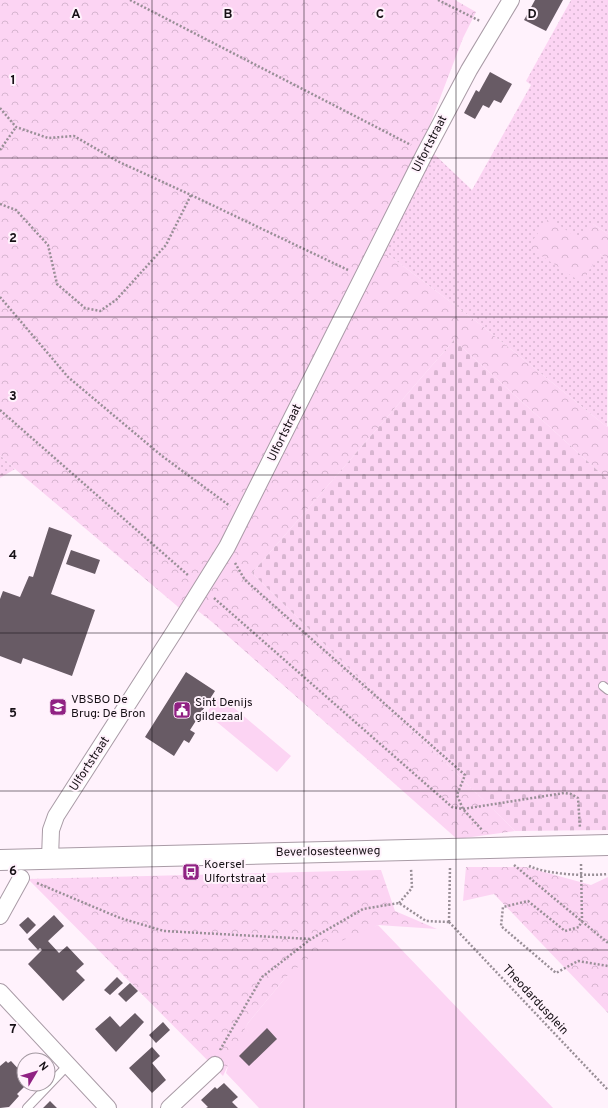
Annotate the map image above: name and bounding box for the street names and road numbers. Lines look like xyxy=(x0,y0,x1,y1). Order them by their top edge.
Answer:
street label: Ulfortstraat xyxy=(409,113,451,175)
street label: Ulfortstraat xyxy=(264,402,306,464)
street label: Ulfortstraat xyxy=(66,734,114,794)
street label: Beverlosesteenweg xyxy=(276,843,380,861)
street label: Theodardusplein xyxy=(498,961,572,1039)

